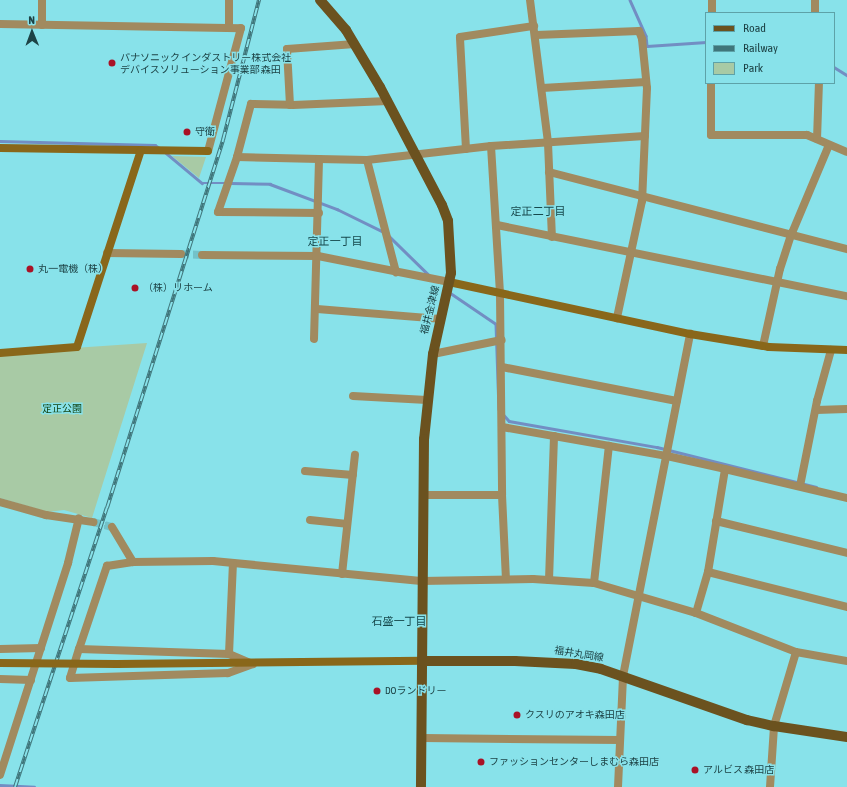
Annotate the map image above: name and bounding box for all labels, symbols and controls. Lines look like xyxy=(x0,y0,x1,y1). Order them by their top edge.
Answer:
north arrow xyxy=(12,12,52,52)
legend xyxy=(705,12,835,84)
text: N xyxy=(28,14,35,26)
text: Road xyxy=(743,21,766,35)
text: Railway xyxy=(743,41,778,55)
place label: パナソニック インダストリー株式会社 デバイスソリューション事業部 森田 xyxy=(120,51,291,74)
marker: パナソニック インダストリー株式会社 デバイスソリューション事業部 森田 xyxy=(107,58,117,68)
text: Park xyxy=(743,61,763,75)
place label: 守衛 xyxy=(195,126,215,138)
marker: 守衛 xyxy=(182,127,192,137)
district label: 定正二丁目 xyxy=(511,204,565,218)
district label: 定正一丁目 xyxy=(308,234,362,248)
place label: 丸一電機（株） xyxy=(38,263,108,275)
marker: 丸一電機（株） xyxy=(25,264,35,274)
place label: （株）リホーム xyxy=(143,282,213,294)
marker: （株）リホーム xyxy=(130,283,140,293)
street label: 福井金津線 xyxy=(418,284,442,336)
park label: 定正公園 xyxy=(42,403,82,415)
district label: 石盛一丁目 xyxy=(372,614,426,628)
street label: 福井丸岡線 xyxy=(553,644,605,664)
place label: DOランドリー xyxy=(385,685,446,697)
marker: DOランドリー xyxy=(372,686,382,696)
place label: クスリのアオキ森田店 xyxy=(525,709,625,721)
marker: クスリのアオキ森田店 xyxy=(512,710,522,720)
place label: ファッションセンターしまむら森田店 xyxy=(489,756,659,768)
marker: ファッションセンターしまむら森田店 xyxy=(476,757,486,767)
place label: アルビス 森田店 xyxy=(703,764,774,776)
marker: アルビス 森田店 xyxy=(690,765,700,775)

